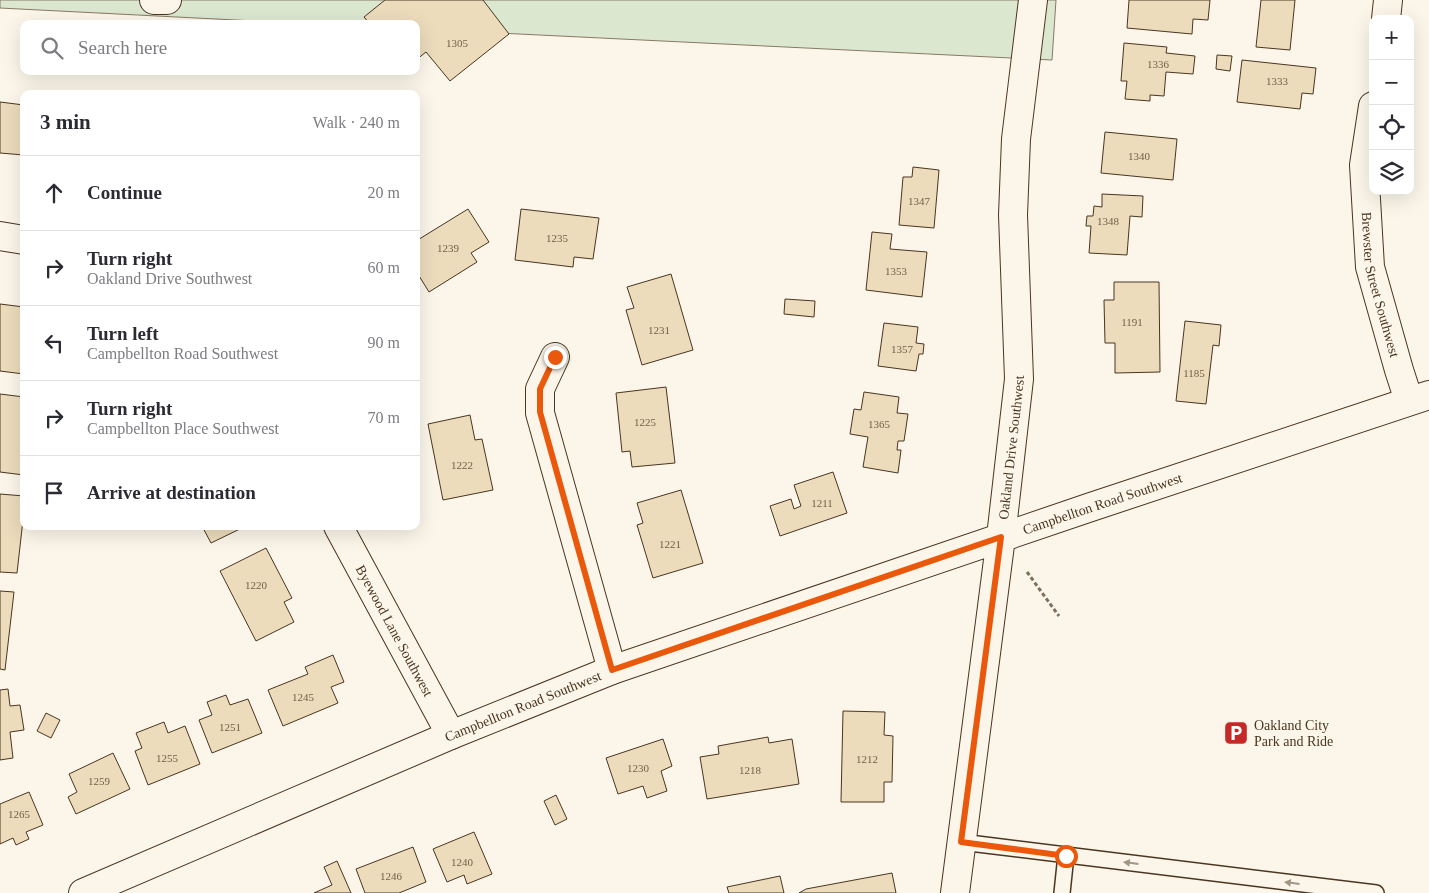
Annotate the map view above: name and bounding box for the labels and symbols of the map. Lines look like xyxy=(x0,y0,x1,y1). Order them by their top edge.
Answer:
house number: 1305 xyxy=(446,37,469,49)
house number: 1336 xyxy=(1147,58,1170,70)
house number: 1333 xyxy=(1266,75,1289,87)
house number: 1340 xyxy=(1128,150,1151,162)
house number: 1347 xyxy=(908,195,931,207)
street label: Brewster Street Southwest xyxy=(1359,211,1402,359)
house number: 1348 xyxy=(1097,215,1120,227)
house number: 1235 xyxy=(546,232,569,244)
house number: 1239 xyxy=(437,242,460,254)
house number: 1353 xyxy=(885,265,908,277)
house number: 1191 xyxy=(1121,316,1143,328)
house number: 1231 xyxy=(648,324,670,336)
house number: 1357 xyxy=(891,343,914,355)
route end xyxy=(544,346,567,369)
house number: 1185 xyxy=(1183,367,1205,379)
street label: Oakland Drive Southwest xyxy=(996,375,1027,520)
house number: 1225 xyxy=(634,416,657,428)
house number: 1365 xyxy=(868,418,891,430)
house number: 1222 xyxy=(451,459,473,471)
street label: Campbellton Road Southwest xyxy=(1021,470,1184,538)
house number: 1211 xyxy=(811,497,833,509)
house number: 1221 xyxy=(659,538,681,550)
street label: Byewood Lane Southwest xyxy=(353,563,436,699)
house number: 1220 xyxy=(245,579,268,591)
street label: Campbellton Road Southwest xyxy=(443,668,604,745)
house number: 1245 xyxy=(292,691,315,703)
place label: Oakland City Park and Ride xyxy=(1254,718,1333,749)
parking icon: Oakland City Park and Ride xyxy=(1223,720,1249,746)
house number: 1251 xyxy=(219,721,241,733)
house number: 1255 xyxy=(156,752,179,764)
house number: 1212 xyxy=(856,753,878,765)
house number: 1230 xyxy=(627,762,650,774)
house number: 1218 xyxy=(739,764,762,776)
house number: 1259 xyxy=(88,775,111,787)
house number: 1265 xyxy=(8,808,31,820)
route start xyxy=(1055,845,1078,868)
house number: 1240 xyxy=(451,856,474,868)
one-way arrow xyxy=(1123,859,1139,867)
house number: 1246 xyxy=(380,870,403,882)
one-way arrow xyxy=(1284,879,1300,887)

